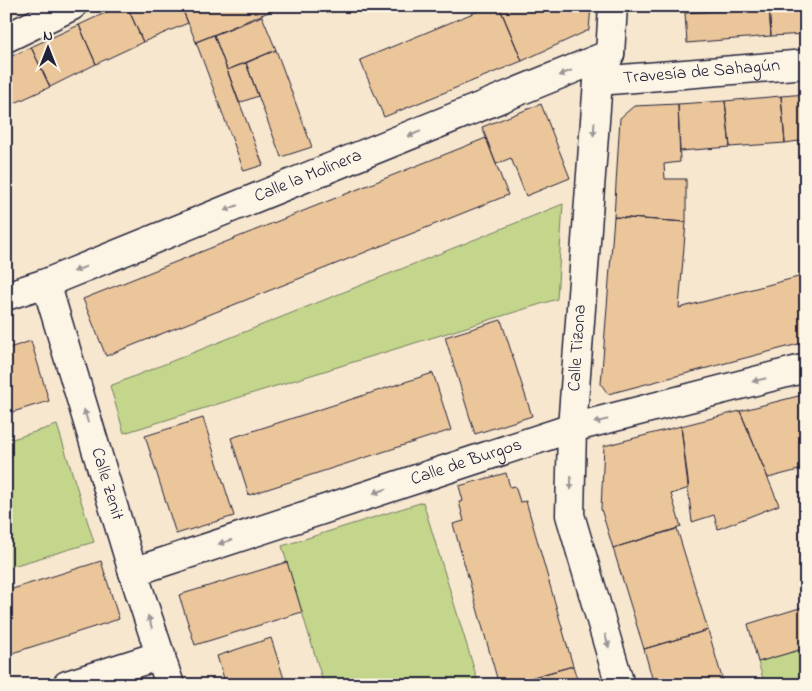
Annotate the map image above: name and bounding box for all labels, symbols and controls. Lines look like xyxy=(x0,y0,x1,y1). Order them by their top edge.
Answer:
north arrow xyxy=(22,22,72,72)
text: N xyxy=(43,26,53,47)
street label: Travesía de Sahagún xyxy=(622,53,781,92)
one-way arrow xyxy=(557,69,572,77)
one-way arrow xyxy=(590,122,598,138)
one-way arrow xyxy=(407,131,421,139)
street label: Calle la Molinera xyxy=(251,143,366,210)
one-way arrow xyxy=(224,205,238,213)
one-way arrow xyxy=(73,266,88,274)
street label: Calle Tizona xyxy=(562,304,594,392)
one-way arrow xyxy=(751,376,766,384)
one-way arrow xyxy=(82,409,90,424)
one-way arrow xyxy=(594,417,609,425)
street label: Calle de Burgos xyxy=(408,432,525,493)
street label: Calle Zenit xyxy=(83,445,130,524)
one-way arrow xyxy=(566,476,574,492)
one-way arrow xyxy=(372,488,387,496)
one-way arrow xyxy=(218,539,233,546)
one-way arrow xyxy=(145,614,153,629)
one-way arrow xyxy=(603,633,611,648)

